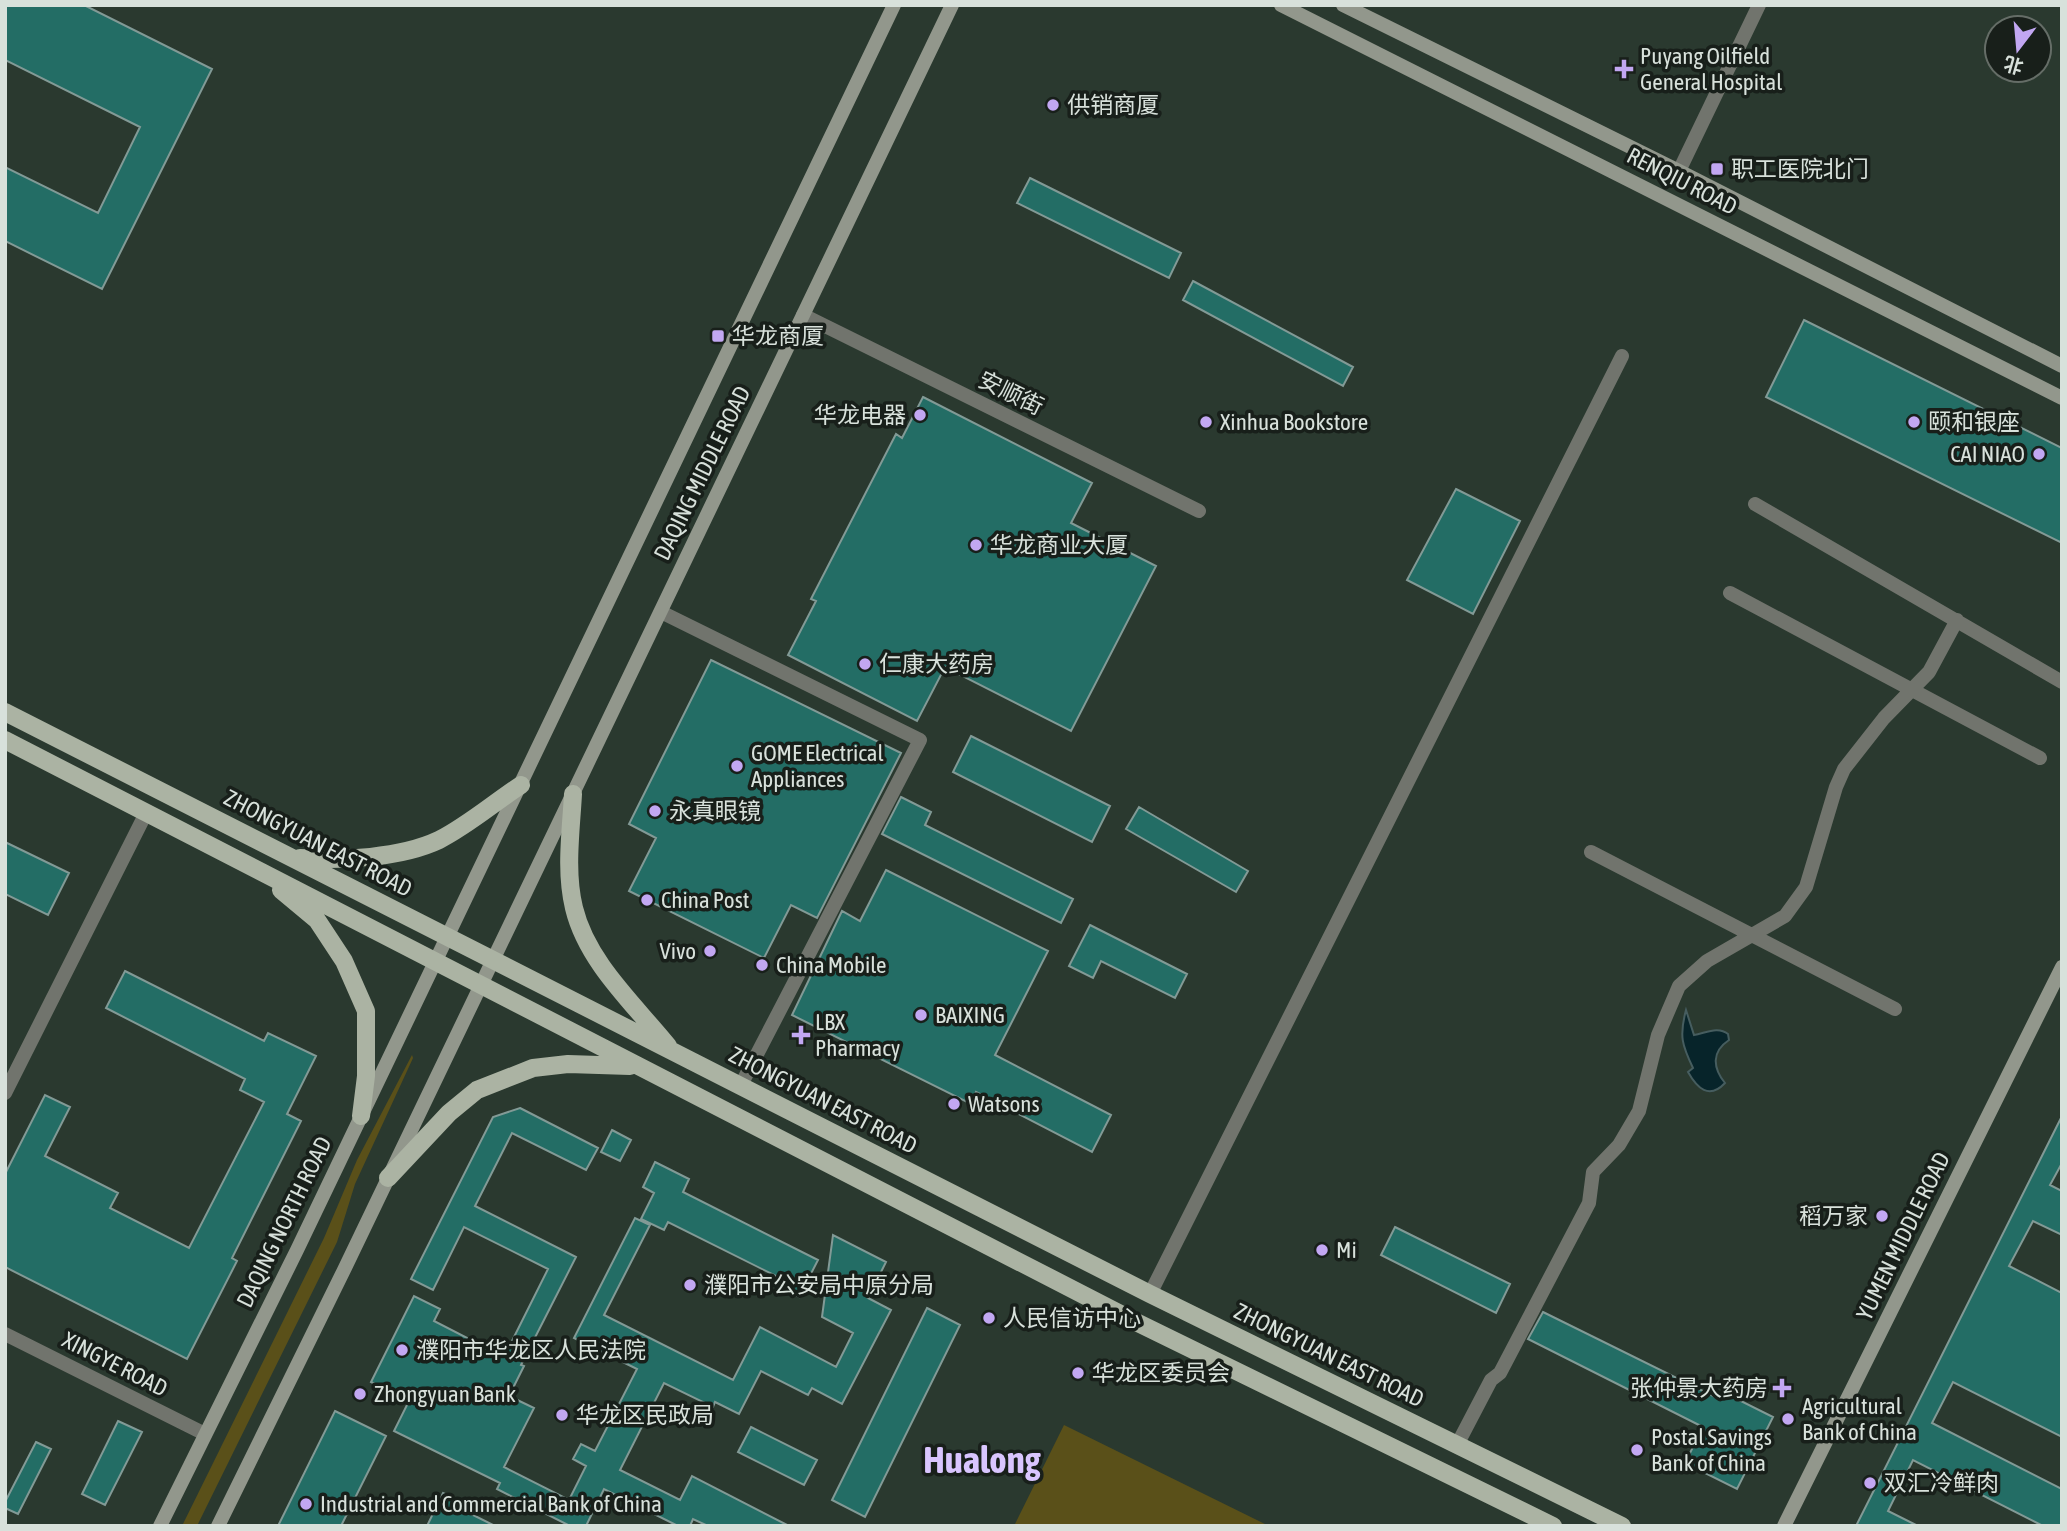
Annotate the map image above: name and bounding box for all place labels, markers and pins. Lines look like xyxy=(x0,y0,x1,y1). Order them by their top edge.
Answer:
place label: Puyang Oilfield General Hospital xyxy=(1640,43,1782,95)
marker: Puyang Oilfield General Hospital xyxy=(1614,59,1634,79)
place label: 供销商厦 xyxy=(1067,92,1159,118)
marker: 供销商厦 xyxy=(1045,97,1061,113)
place label: 职工医院北门 xyxy=(1731,156,1869,182)
marker: 职工医院北门 xyxy=(1709,161,1725,177)
place label: 华龙商厦 xyxy=(732,323,824,349)
marker: 华龙商厦 xyxy=(710,328,726,344)
place label: 华龙电器 xyxy=(814,402,906,428)
marker: 华龙电器 xyxy=(912,407,928,423)
place label: Xinhua Bookstore xyxy=(1220,409,1368,435)
place label: 颐和银座 xyxy=(1928,409,2020,435)
marker: Xinhua Bookstore xyxy=(1198,414,1214,430)
marker: 颐和银座 xyxy=(1906,414,1922,430)
place label: CAI NIAO xyxy=(1950,441,2025,467)
marker: CAI NIAO xyxy=(2031,446,2047,462)
place label: 华龙商业大厦 xyxy=(990,532,1128,558)
marker: 华龙商业大厦 xyxy=(968,537,984,553)
place label: 仁康大药房 xyxy=(879,651,994,677)
marker: 仁康大药房 xyxy=(857,656,873,672)
place label: GOME Electrical Appliances xyxy=(751,740,883,792)
marker: GOME Electrical Appliances xyxy=(729,758,745,774)
place label: 永真眼镜 xyxy=(669,798,761,824)
marker: 永真眼镜 xyxy=(647,803,663,819)
place label: China Post xyxy=(661,887,749,913)
marker: China Post xyxy=(639,892,655,908)
place label: Vivo xyxy=(659,938,696,964)
marker: Vivo xyxy=(702,943,718,959)
place label: China Mobile xyxy=(776,952,887,978)
marker: China Mobile xyxy=(754,957,770,973)
place label: BAIXING xyxy=(935,1002,1005,1028)
marker: BAIXING xyxy=(913,1007,929,1023)
place label: LBX Pharmacy xyxy=(815,1009,900,1061)
marker: LBX Pharmacy xyxy=(793,1027,809,1043)
place label: Watsons xyxy=(968,1091,1040,1117)
marker: Watsons xyxy=(946,1096,962,1112)
place label: 稻万家 xyxy=(1799,1203,1868,1229)
marker: 稻万家 xyxy=(1874,1208,1890,1224)
place label: Mi xyxy=(1336,1237,1357,1263)
marker: Mi xyxy=(1314,1242,1330,1258)
place label: 濮阳市公安局中原分局 xyxy=(704,1272,934,1298)
marker: 濮阳市公安局中原分局 xyxy=(682,1277,698,1293)
place label: 人民信访中心 xyxy=(1003,1305,1141,1331)
marker: 人民信访中心 xyxy=(981,1310,997,1326)
place label: 濮阳市华龙区人民法院 xyxy=(416,1337,646,1363)
marker: 濮阳市华龙区人民法院 xyxy=(394,1342,410,1358)
place label: 华龙区委员会 xyxy=(1092,1360,1230,1386)
marker: 华龙区委员会 xyxy=(1070,1365,1086,1381)
place label: 张仲景大药房 xyxy=(1630,1375,1768,1401)
marker: 张仲景大药房 xyxy=(1774,1380,1790,1396)
place label: Zhongyuan Bank xyxy=(374,1381,516,1407)
marker: Zhongyuan Bank xyxy=(352,1386,368,1402)
place label: Agricultural Bank of China xyxy=(1802,1393,1917,1445)
place label: 华龙区民政局 xyxy=(576,1402,714,1428)
marker: 华龙区民政局 xyxy=(554,1407,570,1423)
marker: Agricultural Bank of China xyxy=(1780,1411,1796,1427)
place label: Postal Savings Bank of China xyxy=(1651,1424,1772,1476)
marker: Postal Savings Bank of China xyxy=(1629,1442,1645,1458)
place label: 双汇冷鲜肉 xyxy=(1884,1470,1999,1496)
marker: 双汇冷鲜肉 xyxy=(1862,1475,1878,1491)
place label: Industrial and Commercial Bank of China xyxy=(320,1491,662,1517)
marker: Industrial and Commercial Bank of China xyxy=(298,1496,314,1512)

